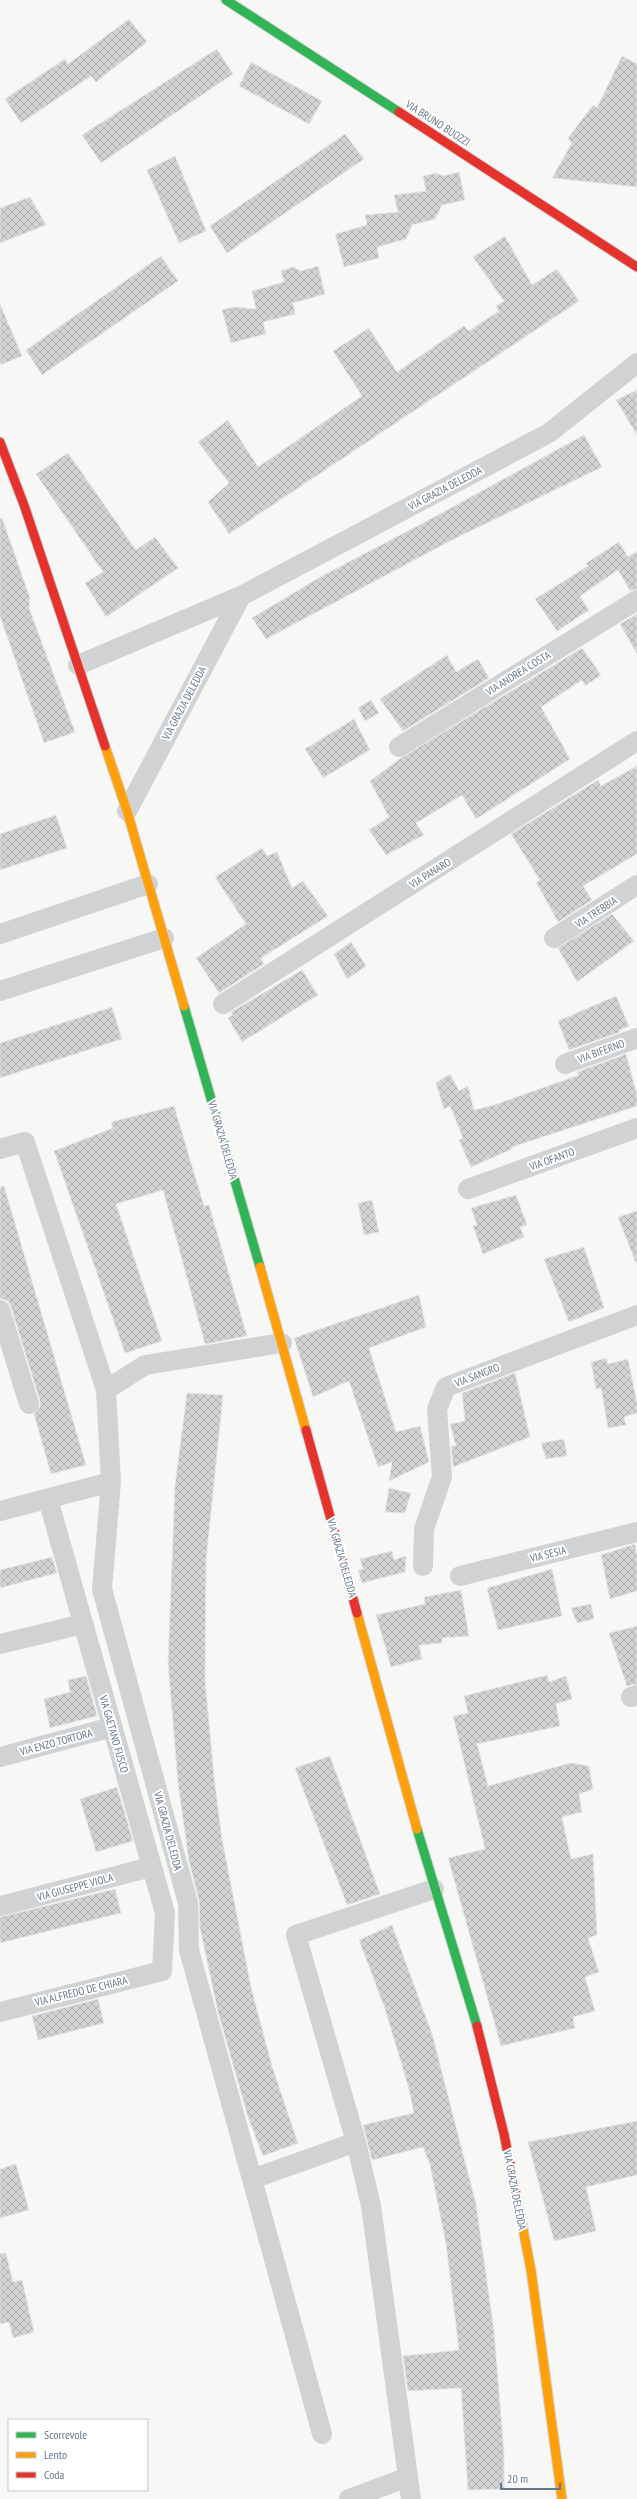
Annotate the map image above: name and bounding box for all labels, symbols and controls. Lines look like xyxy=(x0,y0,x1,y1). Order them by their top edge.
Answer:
street label: VIA BRUNO BUOZZI xyxy=(402,96,473,149)
street label: VIA GRAZIA DELEDDA xyxy=(405,462,485,514)
street label: VIA ANDREA COSTA xyxy=(482,647,554,699)
street label: VIA GRAZIA DELEDDA xyxy=(158,663,210,743)
street label: VIA PANARO xyxy=(406,855,453,892)
street label: VIA TREBBIA xyxy=(571,893,620,931)
street label: VIA BIFERNO xyxy=(575,1036,626,1066)
street label: VIA GRAZIA DELEDDA xyxy=(205,1098,241,1182)
street label: VIA OFANTO xyxy=(527,1144,577,1174)
street label: VIA SANGRO xyxy=(452,1360,501,1390)
street label: VIA GRAZIA DELEDDA xyxy=(324,1516,360,1600)
street label: VIA SESIA xyxy=(528,1543,568,1565)
street label: VIA GAETANO FUSCO xyxy=(96,1693,132,1774)
street label: VIA ENZO TORTORA xyxy=(17,1725,94,1759)
street label: VIA GRAZIA DELEDDA xyxy=(150,1789,185,1873)
street label: VIA GIUSEPPE VIOLA xyxy=(34,1870,115,1904)
street label: VIA ALFREDO DE CHIARA xyxy=(32,1973,129,2009)
street label: VIA GRAZIA DELEDDA xyxy=(500,2148,530,2232)
legend xyxy=(8,2419,148,2491)
text: Scorrevole xyxy=(44,2427,87,2442)
text: Lento xyxy=(44,2447,67,2462)
scale bar xyxy=(501,2465,560,2491)
text: Coda xyxy=(44,2467,65,2482)
text: 20 m xyxy=(507,2471,528,2486)

